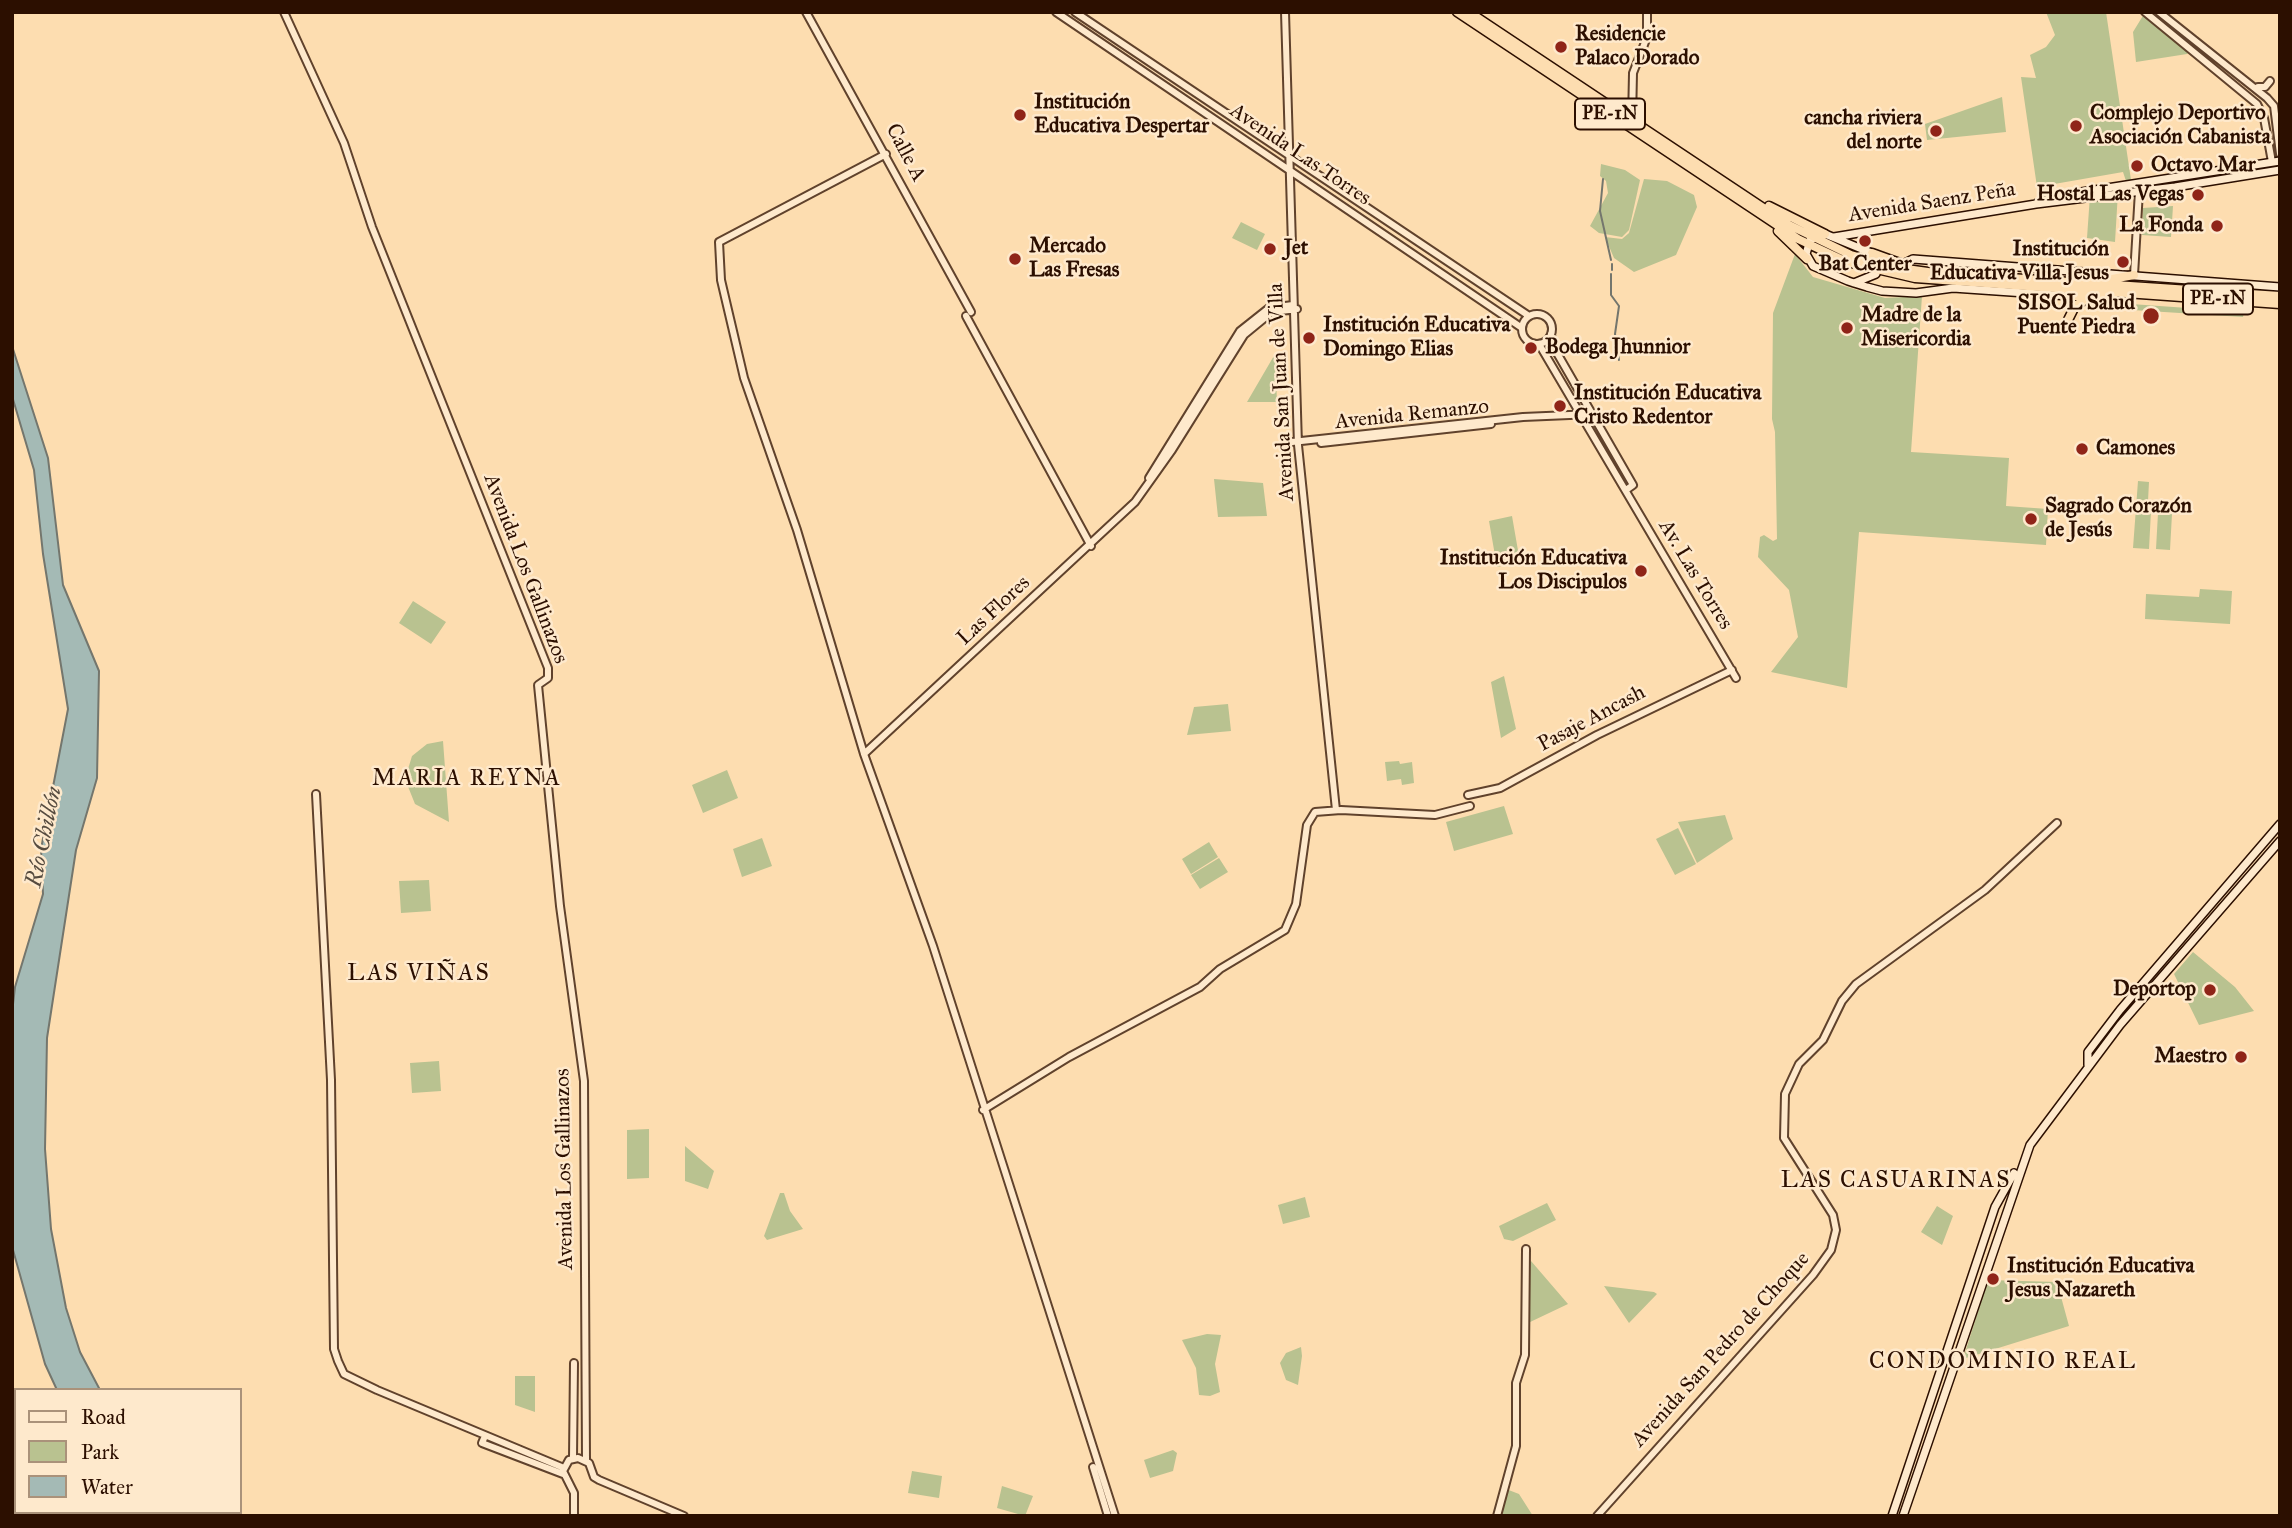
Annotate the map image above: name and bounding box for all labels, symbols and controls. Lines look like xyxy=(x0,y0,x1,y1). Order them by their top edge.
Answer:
place label: Residencie Palaco Dorado xyxy=(1575,22,1699,72)
marker: Residencie Palaco Dorado xyxy=(1553,39,1569,55)
place label: Institución Educativa Despertar xyxy=(1034,90,1209,140)
street label: Avenida Las Torres xyxy=(1225,98,1375,212)
road number: PE-1N xyxy=(1575,98,1645,130)
place label: Complejo Deportivo Asociación Cabanista xyxy=(2090,101,2271,151)
place label: cancha riviera del norte xyxy=(1804,106,1922,156)
marker: Institución Educativa Despertar xyxy=(1012,107,1028,123)
marker: Complejo Deportivo Asociación Cabanista xyxy=(2068,118,2084,134)
street label: Calle A xyxy=(879,120,931,186)
marker: cancha riviera del norte xyxy=(1928,123,1944,139)
place label: Octavo Mar xyxy=(2151,153,2256,179)
marker: Octavo Mar xyxy=(2129,158,2145,174)
street label: Avenida Saenz Peña xyxy=(1847,177,2017,229)
place label: Hostal Las Vegas xyxy=(2036,182,2184,208)
marker: Hostal Las Vegas xyxy=(2190,187,2206,203)
place label: La Fonda xyxy=(2119,213,2203,239)
marker: La Fonda xyxy=(2209,218,2225,234)
marker: Bat Center xyxy=(1857,233,1873,249)
place label: Mercado Las Fresas xyxy=(1029,234,1119,284)
place label: Jet xyxy=(1284,236,1308,262)
place label: Institución Educativa Villa Jesus xyxy=(1930,237,2109,287)
marker: Jet xyxy=(1262,241,1278,257)
marker: Mercado Las Fresas xyxy=(1007,251,1023,267)
place label: Bat Center xyxy=(1818,252,1912,278)
marker: Institución Educativa Villa Jesus xyxy=(2115,254,2131,270)
street label: Avenida San Juan de Villa xyxy=(1264,282,1300,502)
road number: PE-1N xyxy=(2183,284,2253,314)
place label: SISOL Salud Puente Piedra xyxy=(2017,291,2135,341)
place label: Madre de la Misericordia xyxy=(1861,303,1971,353)
marker: SISOL Salud Puente Piedra xyxy=(2141,306,2161,326)
place label: Institución Educativa Domingo Elias xyxy=(1323,313,1510,363)
marker: Madre de la Misericordia xyxy=(1839,320,1855,336)
marker: Institución Educativa Domingo Elias xyxy=(1301,330,1317,346)
place label: Bodega Jhunnior xyxy=(1545,335,1690,361)
marker: Bodega Jhunnior xyxy=(1523,340,1539,356)
place label: Institución Educativa Cristo Redentor xyxy=(1574,381,1761,431)
street label: Avenida Remanzo xyxy=(1334,394,1490,436)
marker: Institución Educativa Cristo Redentor xyxy=(1552,398,1568,414)
place label: Camones xyxy=(2096,436,2175,462)
marker: Camones xyxy=(2074,441,2090,457)
street label: Avenida Los Gallinazos xyxy=(477,471,573,667)
place label: Sagrado Corazón de Jesús xyxy=(2045,494,2192,544)
marker: Sagrado Corazón de Jesús xyxy=(2023,511,2039,527)
street label: Av. Las Torres xyxy=(1652,516,1738,634)
place label: Institución Educativa Los Discipulos xyxy=(1440,546,1627,596)
marker: Institución Educativa Los Discipulos xyxy=(1633,563,1649,579)
street label: Las Flores xyxy=(952,571,1036,651)
street label: Pasaje Ancash xyxy=(1534,680,1650,758)
district label: MARIA REYNA xyxy=(373,765,561,793)
water label: Río Chillón xyxy=(21,784,69,890)
district label: LAS VIÑAS xyxy=(348,960,490,988)
place label: Deportop xyxy=(2113,977,2196,1003)
marker: Deportop xyxy=(2202,982,2218,998)
place label: Maestro xyxy=(2154,1044,2227,1070)
marker: Maestro xyxy=(2233,1049,2249,1065)
street label: Avenida Los Gallinazos xyxy=(551,1068,579,1270)
district label: LAS CASUARINAS xyxy=(1782,1167,2010,1195)
street label: Avenida San Pedro de Choque xyxy=(1627,1247,1815,1453)
place label: Institución Educativa Jesus Nazareth xyxy=(2007,1254,2194,1304)
marker: Institución Educativa Jesus Nazareth xyxy=(1985,1271,2001,1287)
district label: CONDOMINIO REAL xyxy=(1871,1348,2135,1376)
legend xyxy=(14,1388,242,1514)
text: Road xyxy=(81,1404,126,1430)
text: Park xyxy=(81,1439,119,1465)
text: Water xyxy=(81,1474,133,1500)

